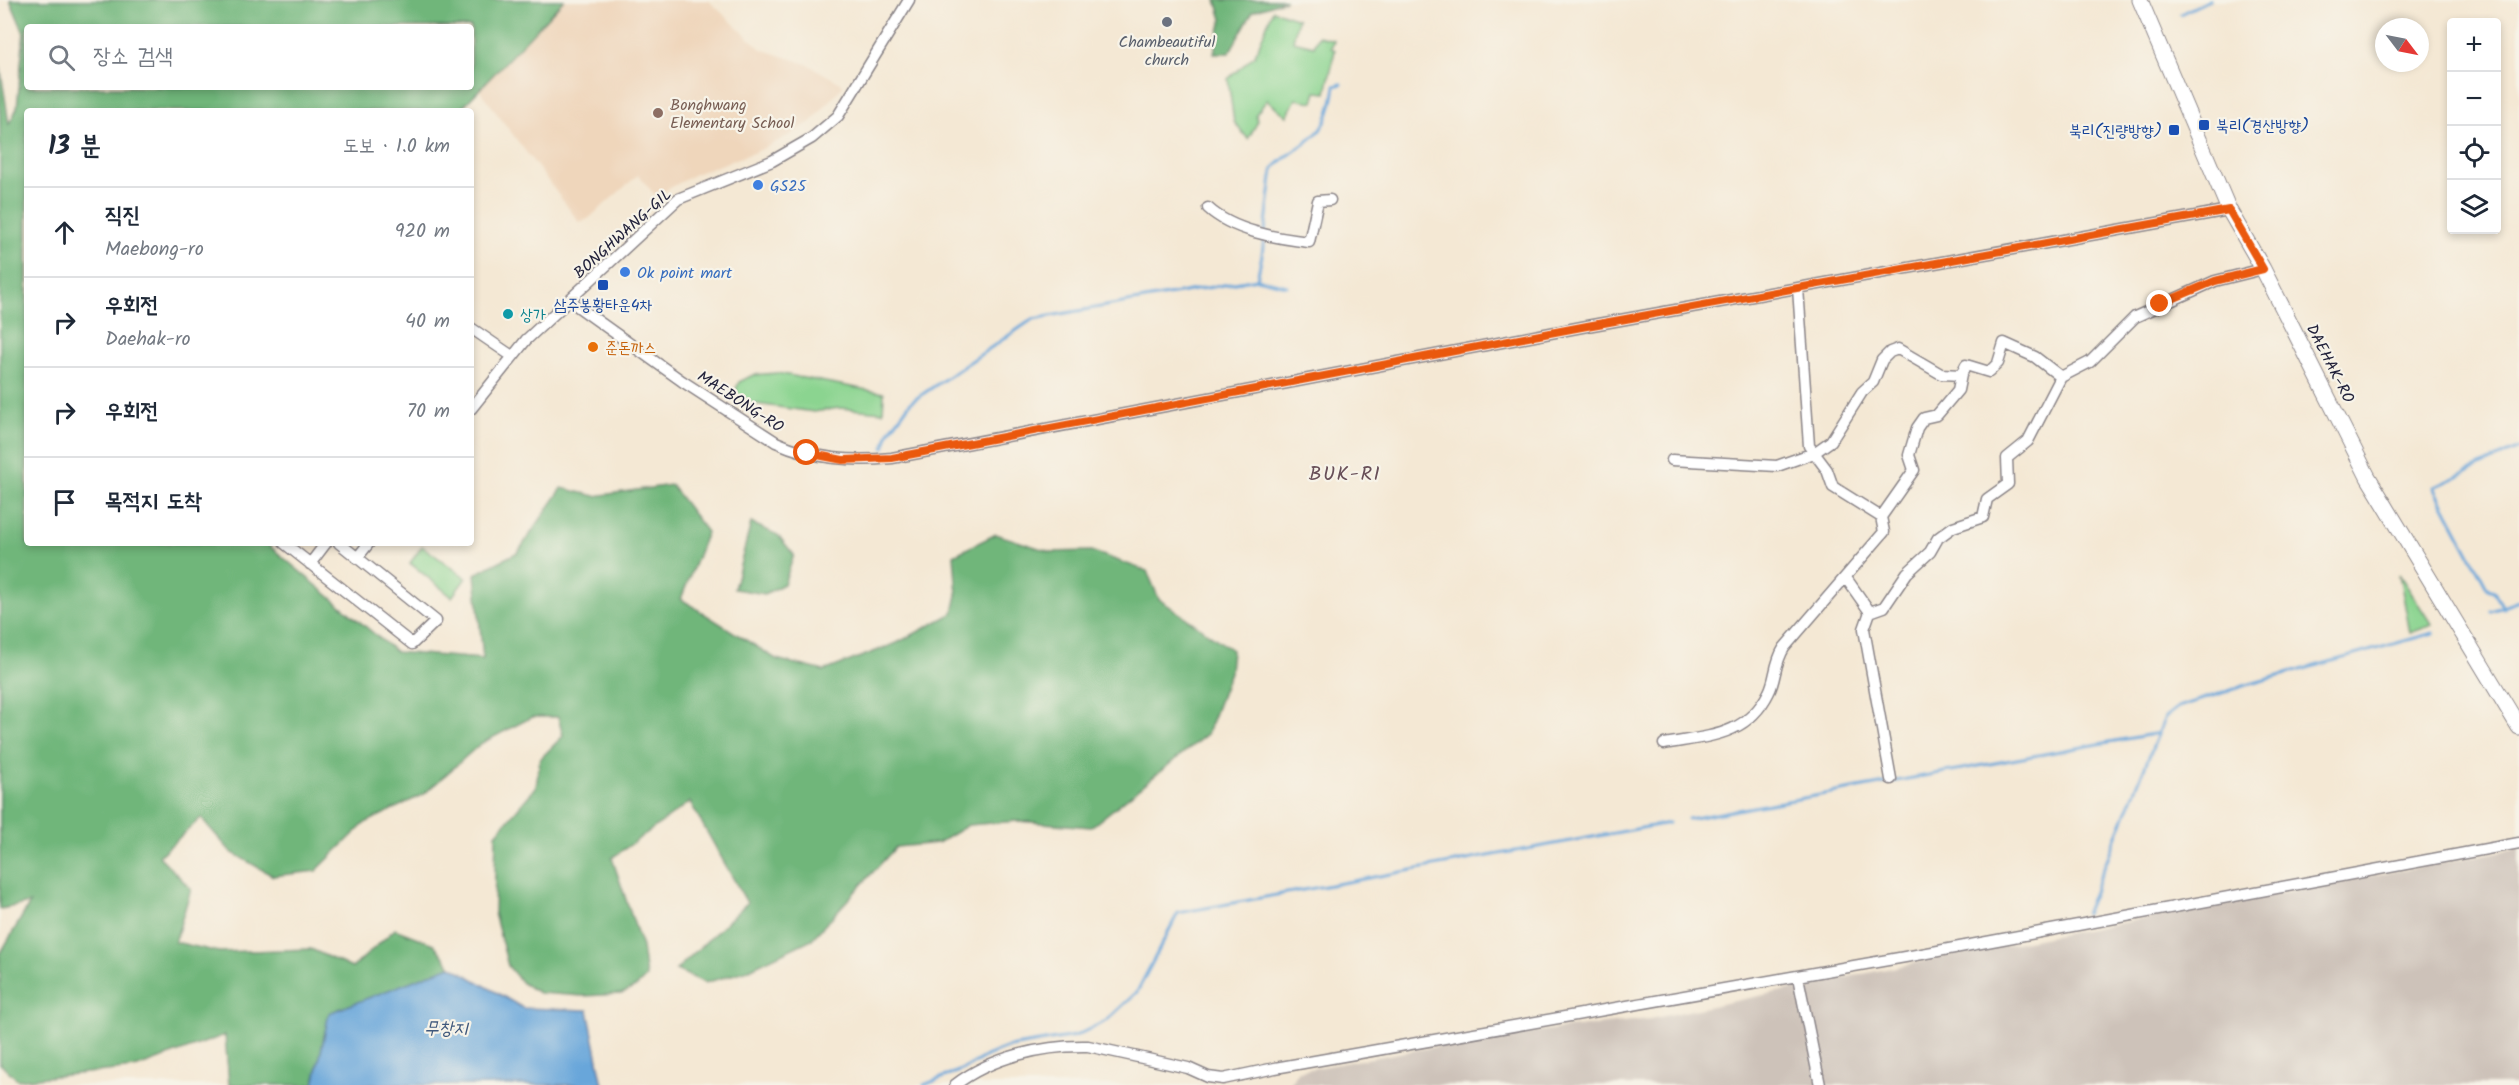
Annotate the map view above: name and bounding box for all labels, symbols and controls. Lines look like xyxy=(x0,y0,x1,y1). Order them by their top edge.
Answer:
marker: Chambeautiful church xyxy=(1160,15,1174,29)
north arrow xyxy=(2375,18,2429,72)
map controls xyxy=(2447,18,2501,234)
button: + xyxy=(2447,18,2501,72)
search box xyxy=(24,24,474,90)
place label: Chambeautiful church xyxy=(1119,30,1215,73)
text: 장소 검색 xyxy=(93,40,173,75)
icon: search xyxy=(45,41,78,74)
button: − xyxy=(2447,72,2501,126)
place label: Bonghwang Elementary School xyxy=(670,93,795,136)
marker: Bonghwang Elementary School xyxy=(651,106,665,120)
place label: 북리(경산방향) xyxy=(2216,114,2309,139)
marker: 북리(경산방향) xyxy=(2197,118,2211,132)
place label: 북리(진량방향) xyxy=(2069,119,2162,144)
marker: 북리(진량방향) xyxy=(2167,123,2181,137)
text: 13 분 xyxy=(48,126,101,168)
button: locate xyxy=(2447,126,2501,180)
text: 도보 · 1.0 km xyxy=(343,131,450,163)
place label: GS25 xyxy=(770,174,808,199)
marker: GS25 xyxy=(751,178,765,192)
button: layers xyxy=(2447,180,2501,234)
street label: BONGHWANG-GIL xyxy=(568,183,678,285)
text: 직진 xyxy=(105,199,140,234)
icon: ahead xyxy=(48,216,81,249)
text: 920 m xyxy=(395,216,450,248)
text: Maebong-ro xyxy=(105,234,204,266)
place label: Ok point mart xyxy=(637,261,733,286)
marker: Ok point mart xyxy=(618,265,632,279)
marker: 삼주봉황타운4차 xyxy=(596,278,610,292)
text: 우회전 xyxy=(105,289,158,324)
route end xyxy=(2146,290,2172,316)
place label: 삼주봉황타운4차 xyxy=(554,293,653,318)
place label: 상가 xyxy=(520,303,546,328)
icon: right xyxy=(48,306,81,339)
text: 40 m xyxy=(405,306,450,338)
marker: 상가 xyxy=(501,307,515,321)
street label: DAEHAK-RO xyxy=(2299,320,2360,408)
text: Daehak-ro xyxy=(105,324,191,356)
place label: 준돈까스 xyxy=(605,336,657,361)
marker: 준돈까스 xyxy=(586,340,600,354)
street label: MAEBONG-RO xyxy=(692,365,789,440)
text: 우회전 xyxy=(105,395,158,430)
icon: right xyxy=(48,396,81,429)
text: 70 m xyxy=(407,396,450,428)
route start xyxy=(793,439,819,465)
district label: BUK-RI xyxy=(1309,459,1381,491)
text: 목적지 도착 xyxy=(105,485,202,520)
icon: arrive xyxy=(48,486,81,519)
water label: 무창지 xyxy=(424,1015,470,1044)

